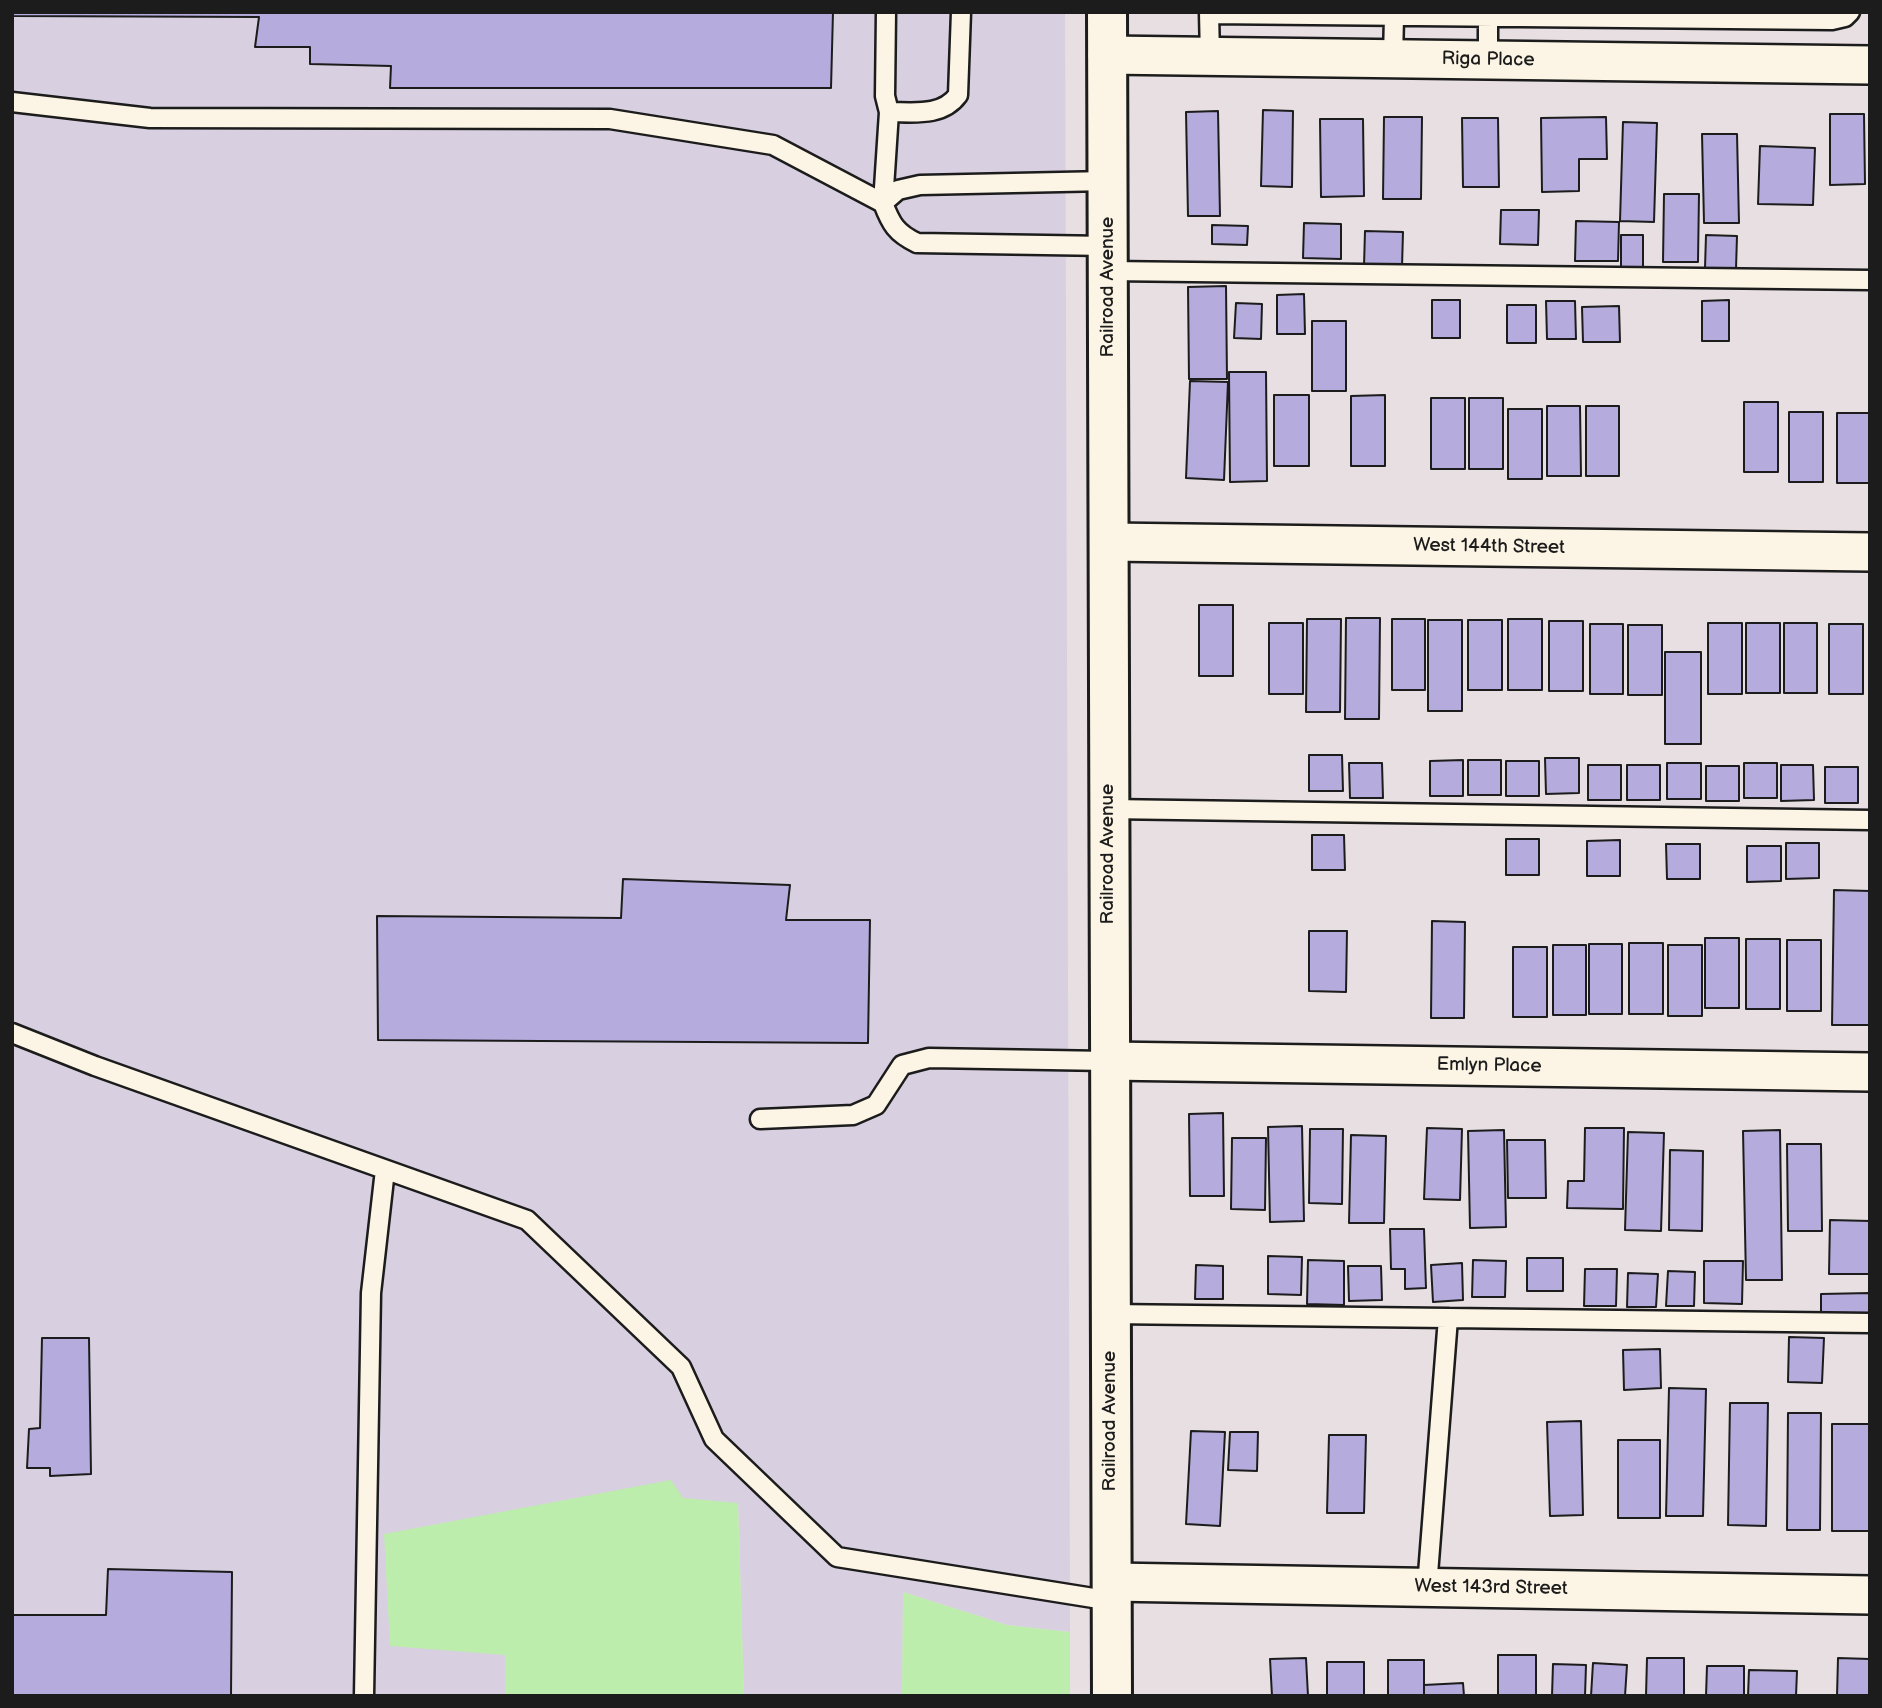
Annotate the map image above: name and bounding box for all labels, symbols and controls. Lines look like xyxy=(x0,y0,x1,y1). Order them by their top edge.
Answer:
street label: Riga Place xyxy=(1441,48,1535,72)
street label: Railroad Avenue xyxy=(1097,217,1119,357)
street label: West 144th Street xyxy=(1413,534,1565,560)
street label: Railroad Avenue xyxy=(1097,784,1119,924)
street label: Emlyn Place xyxy=(1436,1054,1542,1078)
street label: Railroad Avenue xyxy=(1099,1351,1121,1491)
street label: West 143rd Street xyxy=(1414,1575,1568,1601)

